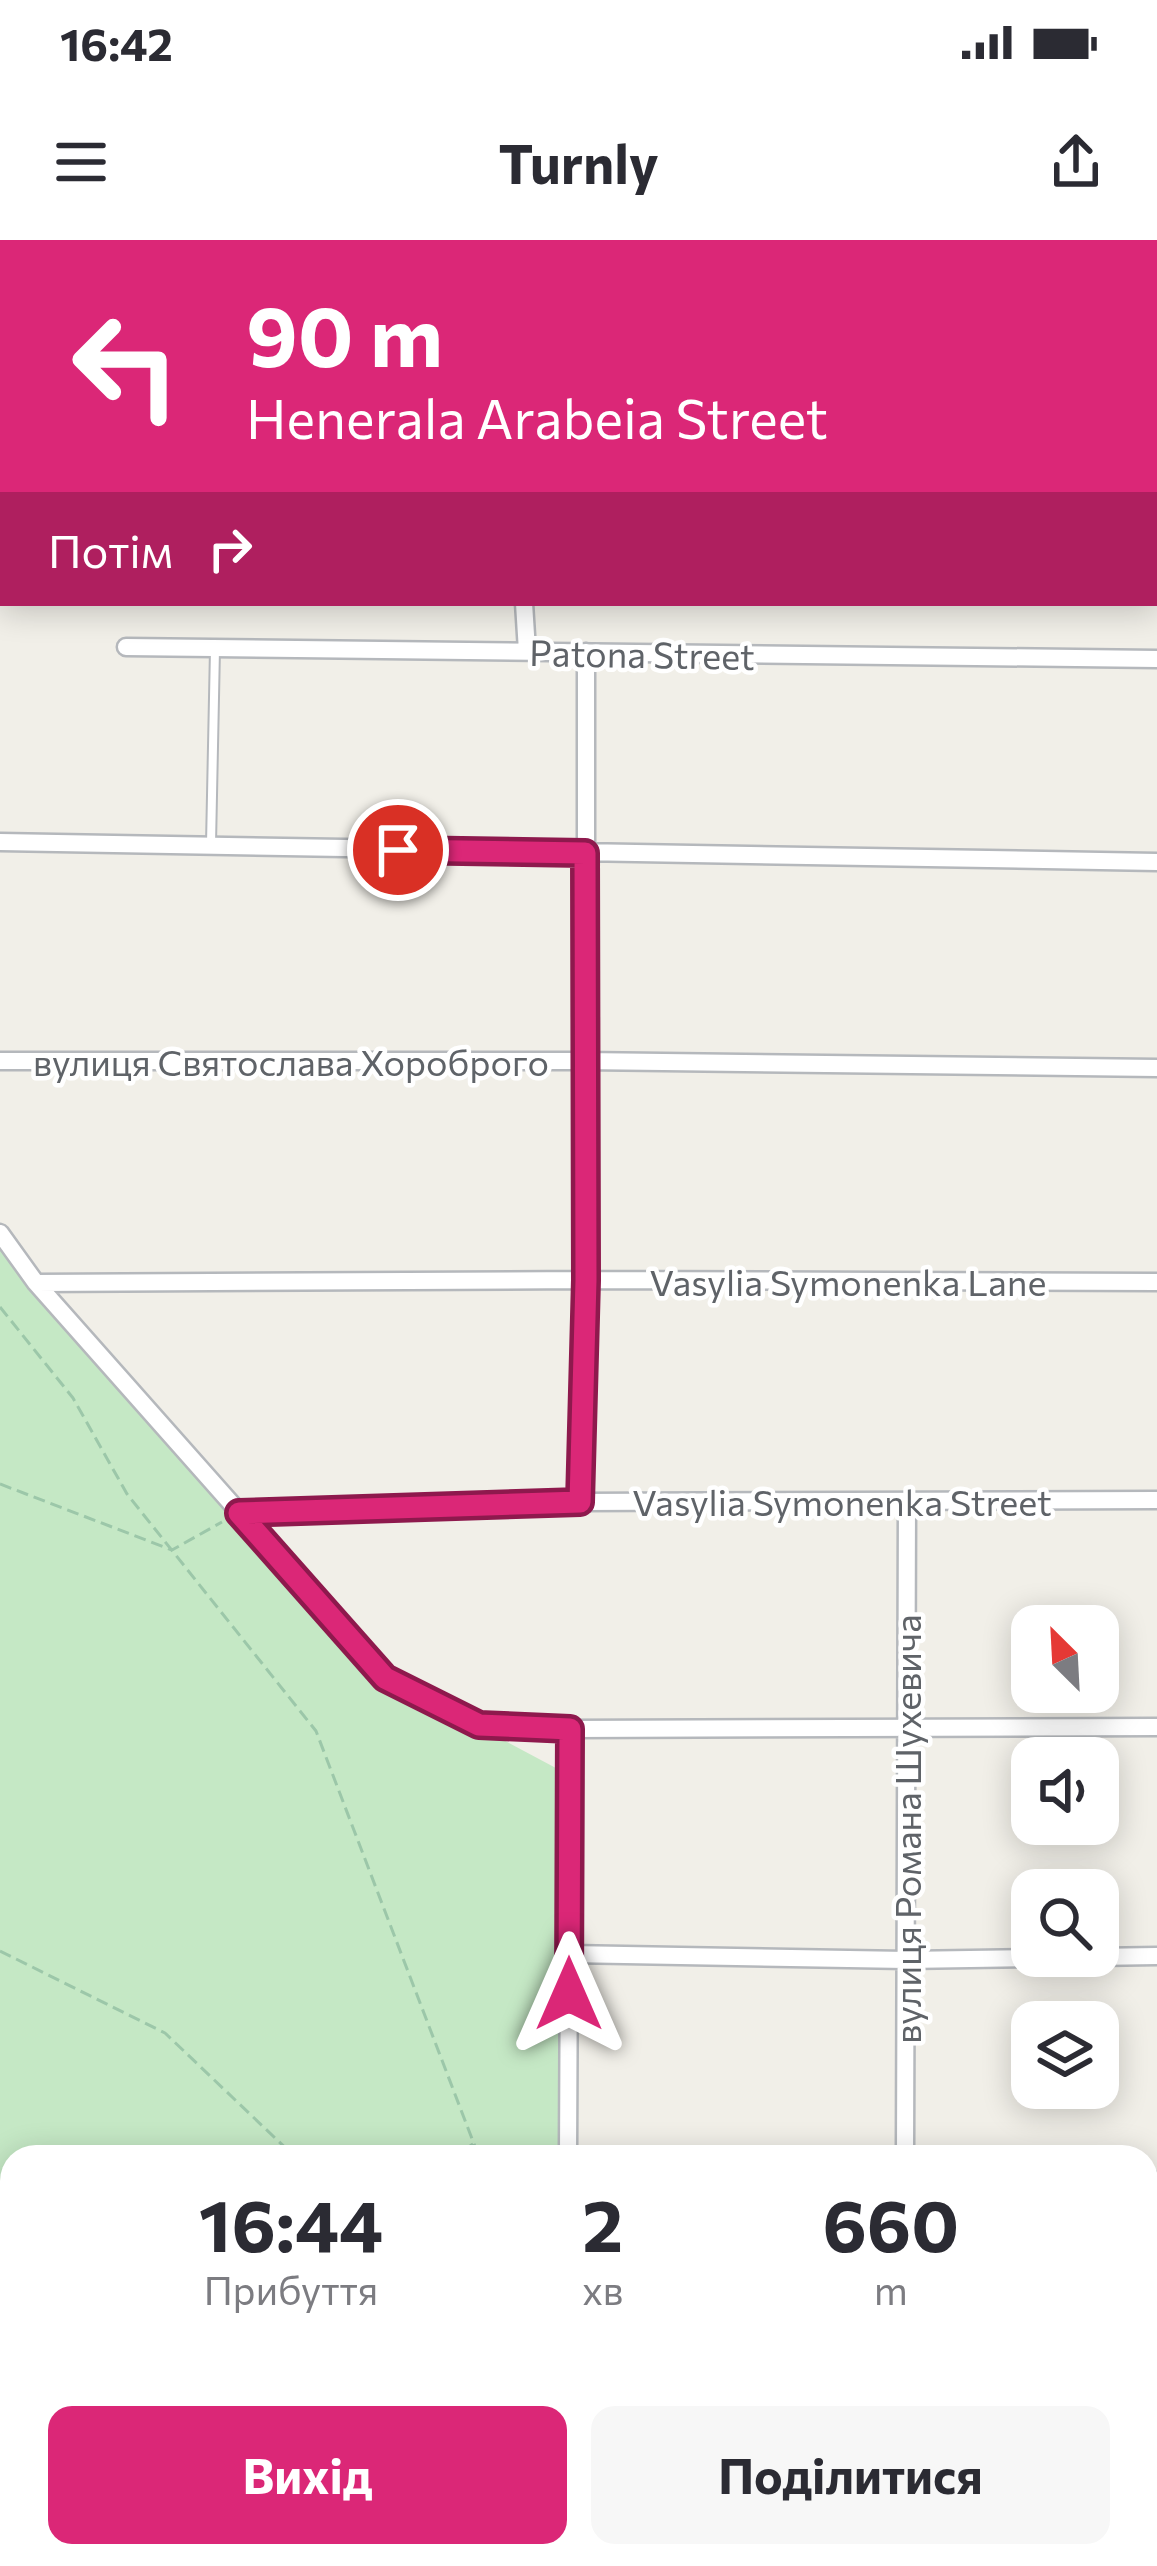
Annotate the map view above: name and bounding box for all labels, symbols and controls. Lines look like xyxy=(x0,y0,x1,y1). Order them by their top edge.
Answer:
text: 16:42 xyxy=(60,15,173,70)
icon: menu xyxy=(48,129,114,195)
text: Turnly xyxy=(498,129,659,195)
icon: share xyxy=(1043,129,1109,195)
text: 90 m xyxy=(246,282,443,384)
icon: left xyxy=(48,288,204,444)
text: Henerala Arabeia Street xyxy=(246,384,828,450)
icon: right xyxy=(197,516,263,582)
text: Потім xyxy=(48,522,173,577)
street label: Patona Street xyxy=(529,629,755,677)
pin xyxy=(347,799,449,901)
icon: arrive xyxy=(365,817,431,883)
street label: вулиця Святослава Хороброго xyxy=(33,1039,549,1083)
street label: Vasylia Symonenka Lane xyxy=(650,1259,1046,1303)
street label: Vasylia Symonenka Street xyxy=(632,1479,1052,1523)
north arrow xyxy=(1011,1605,1119,1713)
map controls xyxy=(1011,1605,1119,2109)
street label: вулиця Романа Шухевича xyxy=(884,1614,928,2044)
button: sound xyxy=(1011,1737,1119,1845)
button: search xyxy=(1011,1869,1119,1977)
position arrow xyxy=(506,1931,632,2057)
button: layers xyxy=(1011,2001,1119,2109)
text: 16:44 xyxy=(199,2179,383,2267)
text: 2 xyxy=(582,2179,623,2267)
text: 660 xyxy=(822,2179,959,2267)
text: Прибуття xyxy=(204,2265,378,2313)
text: хв xyxy=(582,2265,624,2313)
text: m xyxy=(874,2265,908,2313)
button: Вихід xyxy=(48,2406,567,2544)
button: Поділитися xyxy=(591,2406,1110,2544)

